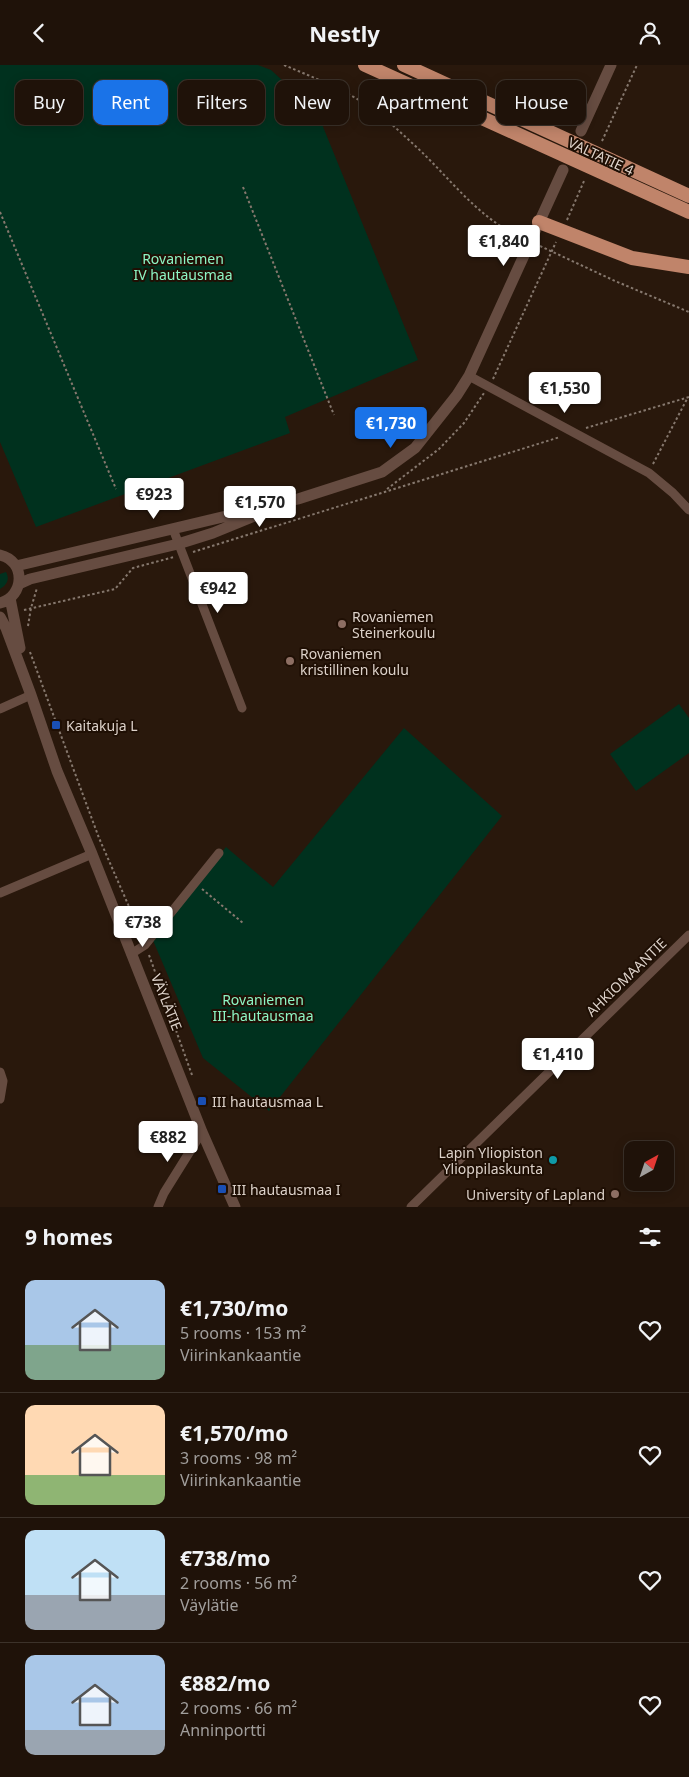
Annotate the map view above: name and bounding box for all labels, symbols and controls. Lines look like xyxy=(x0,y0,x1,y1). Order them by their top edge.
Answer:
text: Nestly xyxy=(309,18,380,48)
icon: back xyxy=(25,19,53,47)
icon: person xyxy=(636,19,664,47)
chip: Buy xyxy=(15,80,83,125)
chip: Rent xyxy=(93,80,168,125)
chip: Filters xyxy=(178,80,265,125)
chip: New xyxy=(275,80,349,125)
chip: Apartment xyxy=(359,80,486,125)
chip: House xyxy=(496,80,586,125)
street label: VALTATIE 4 xyxy=(565,132,637,180)
pin: €1,840 xyxy=(463,225,545,267)
text: €1,840 xyxy=(479,230,529,252)
park label: Rovaniemen IV hautausmaa xyxy=(133,249,233,284)
pin: €1,530 xyxy=(524,371,606,414)
text: €1,530 xyxy=(540,377,590,399)
pin: €1,730 xyxy=(350,407,432,449)
text: €1,730 xyxy=(366,412,416,434)
pin: €923 xyxy=(124,477,184,520)
text: €923 xyxy=(136,483,172,505)
pin: €1,570 xyxy=(219,485,301,528)
text: €1,570 xyxy=(235,491,285,513)
pin: €942 xyxy=(188,571,248,614)
text: €942 xyxy=(200,577,236,599)
place label: Rovaniemen Steinerkoulu xyxy=(352,607,435,642)
marker: Rovaniemen Steinerkoulu xyxy=(336,618,348,630)
place label: Rovaniemen kristillinen koulu xyxy=(300,644,409,679)
marker: Rovaniemen kristillinen koulu xyxy=(284,655,296,667)
place label: Kaitakuja L xyxy=(66,716,138,735)
marker: Kaitakuja L xyxy=(50,719,62,731)
pin: €738 xyxy=(113,905,173,948)
text: €738 xyxy=(125,911,161,933)
street label: AHKIOMAANTIE xyxy=(582,934,670,1020)
street label: VÄYLÄTIE xyxy=(147,971,187,1033)
park label: Rovaniemen III-hautausmaa xyxy=(213,990,313,1025)
pin: €1,410 xyxy=(517,1037,599,1080)
text: €1,410 xyxy=(533,1043,583,1065)
place label: III hautausmaa L xyxy=(212,1092,323,1111)
marker: III hautausmaa L xyxy=(196,1095,208,1107)
pin: €882 xyxy=(138,1121,198,1163)
text: €882 xyxy=(150,1126,186,1148)
north arrow xyxy=(624,1141,674,1191)
map controls xyxy=(624,1141,674,1191)
place label: Lapin Yliopiston Ylioppilaskunta xyxy=(439,1143,543,1178)
marker: Lapin Yliopiston Ylioppilaskunta xyxy=(547,1154,559,1166)
place label: III hautausmaa I xyxy=(232,1180,341,1199)
marker: III hautausmaa I xyxy=(216,1183,228,1195)
place label: University of Lapland xyxy=(466,1185,605,1204)
marker: University of Lapland xyxy=(609,1188,621,1200)
text: 9 homes xyxy=(25,1223,113,1251)
icon: filters xyxy=(636,1223,664,1251)
text: €1,730/mo xyxy=(180,1294,288,1322)
icon: home xyxy=(65,1300,125,1360)
icon: heart xyxy=(636,1316,664,1344)
text: 5 rooms · 153 m² xyxy=(180,1322,306,1344)
text: Viirinkankaantie xyxy=(180,1344,301,1366)
text: €1,570/mo xyxy=(180,1419,288,1447)
icon: home xyxy=(65,1425,125,1485)
icon: heart xyxy=(636,1441,664,1469)
text: 3 rooms · 98 m² xyxy=(180,1447,297,1469)
text: Viirinkankaantie xyxy=(180,1469,301,1491)
text: €738/mo xyxy=(180,1544,270,1572)
icon: home xyxy=(65,1550,125,1610)
icon: heart xyxy=(636,1566,664,1594)
text: 2 rooms · 56 m² xyxy=(180,1572,297,1594)
text: Väylätie xyxy=(180,1594,238,1616)
text: €882/mo xyxy=(180,1669,270,1697)
icon: home xyxy=(65,1675,125,1735)
icon: heart xyxy=(636,1691,664,1719)
text: 2 rooms · 66 m² xyxy=(180,1697,297,1719)
text: Anninportti xyxy=(180,1719,266,1741)

